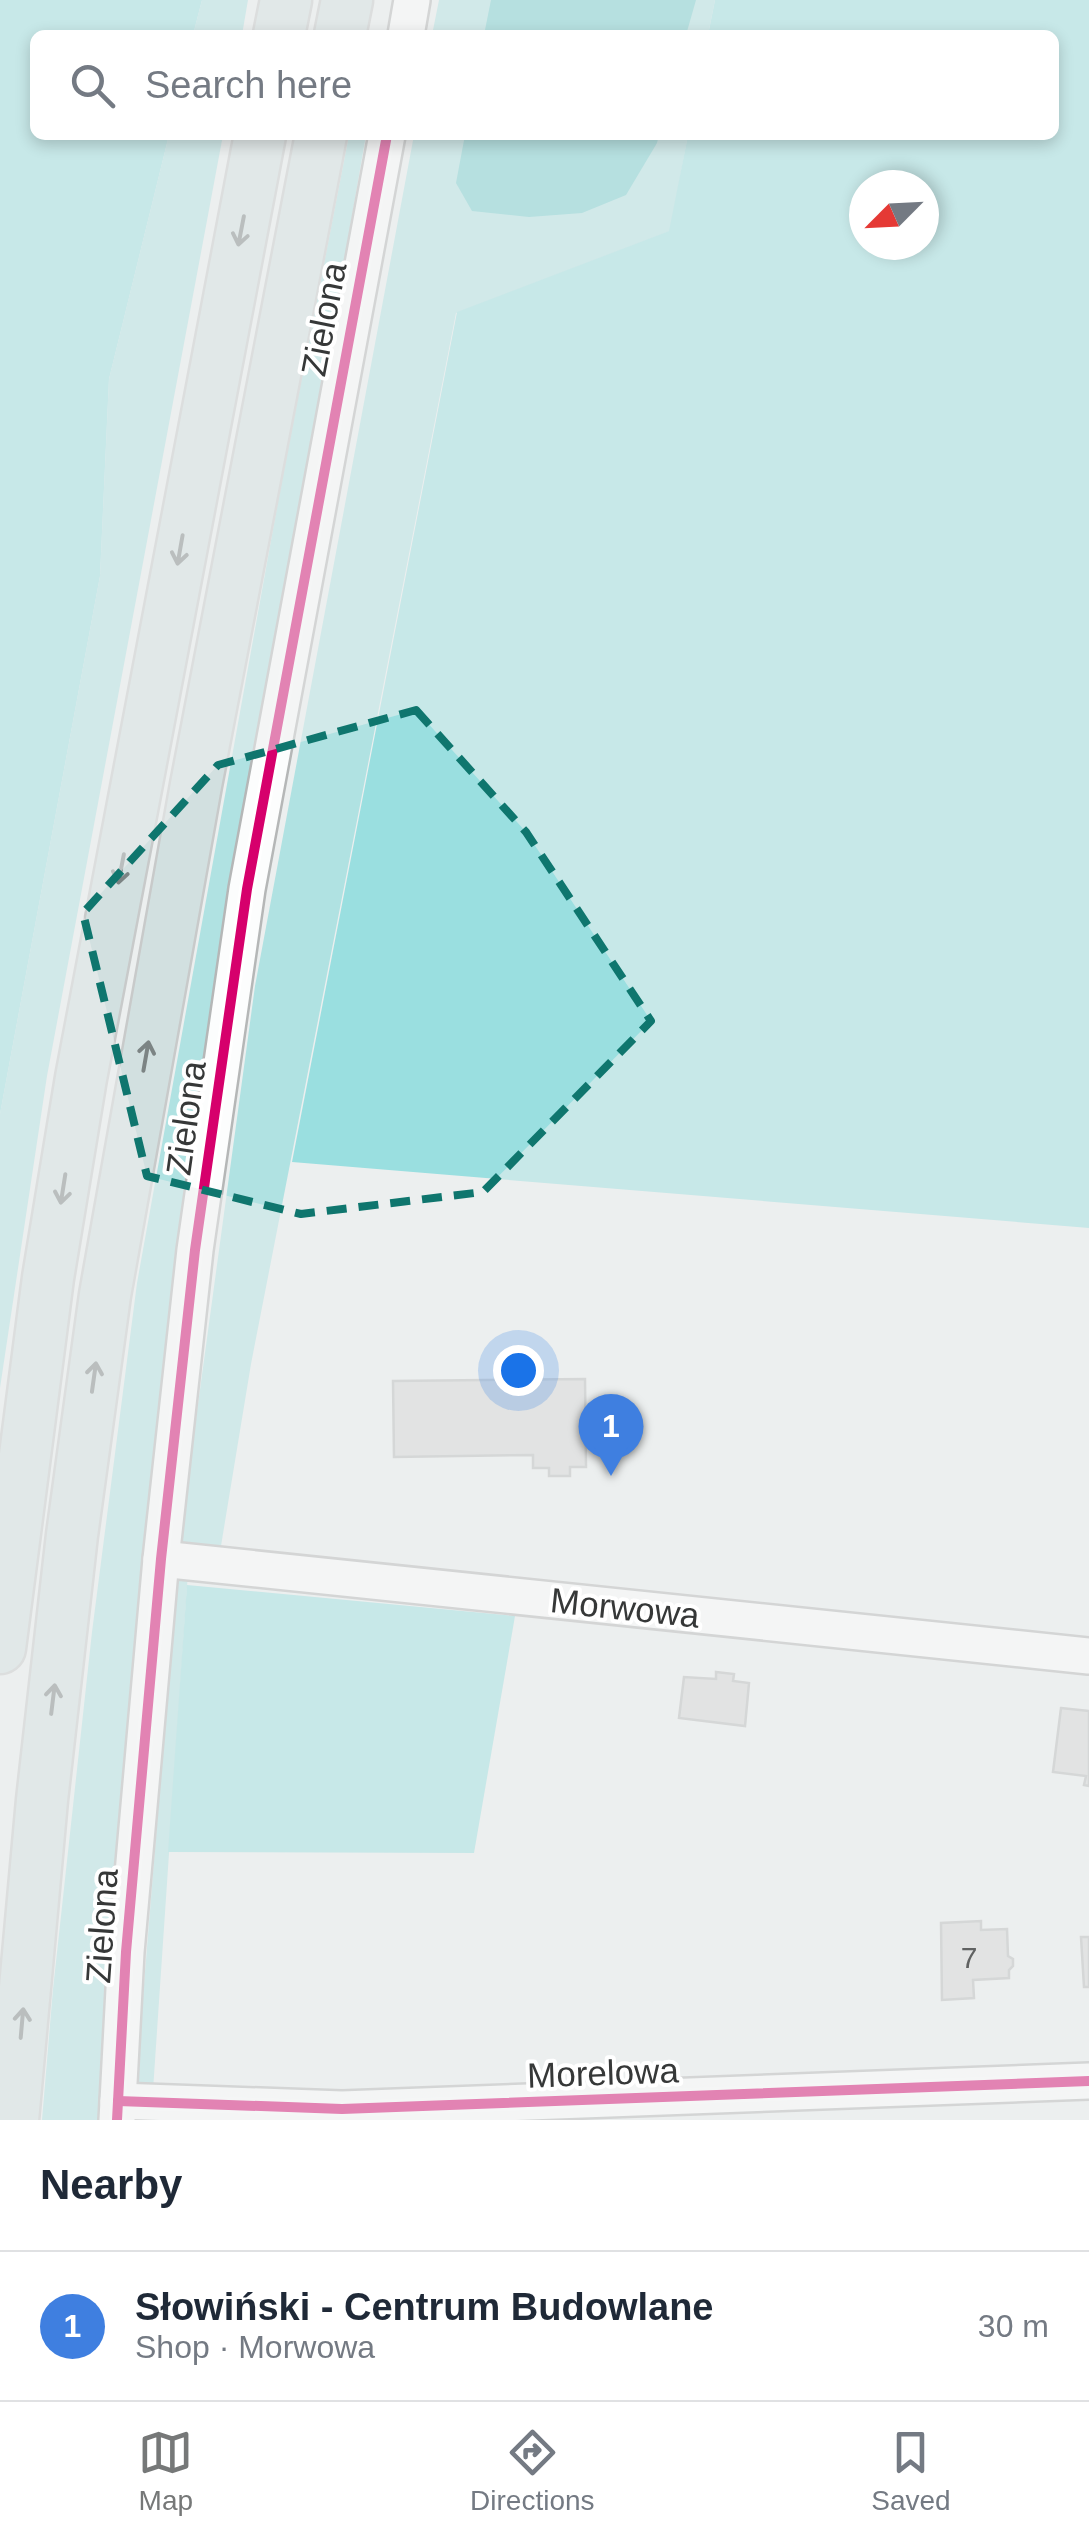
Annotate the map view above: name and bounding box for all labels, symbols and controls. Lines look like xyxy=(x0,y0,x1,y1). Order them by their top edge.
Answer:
search box xyxy=(30,30,1059,140)
icon: search xyxy=(65,58,120,113)
text: Search here xyxy=(145,64,352,106)
north arrow xyxy=(849,170,939,260)
one-way arrow xyxy=(231,214,250,246)
street label: Zielona xyxy=(293,258,354,379)
one-way arrow xyxy=(170,533,189,565)
one-way arrow xyxy=(111,853,130,885)
one-way arrow xyxy=(138,1041,157,1073)
street label: Zielona xyxy=(158,1058,213,1177)
one-way arrow xyxy=(53,1172,71,1205)
your location xyxy=(493,1345,544,1396)
one-way arrow xyxy=(86,1361,104,1394)
pin: 1 xyxy=(578,1394,644,1476)
street label: Morwowa xyxy=(549,1580,702,1635)
one-way arrow xyxy=(44,1684,63,1716)
street label: Zielona xyxy=(78,1867,125,1985)
house number: 7 xyxy=(961,1941,977,1974)
one-way arrow xyxy=(12,2007,31,2039)
street label: Morelowa xyxy=(526,2050,680,2095)
text: Nearby xyxy=(40,2161,182,2208)
text: Słowiński - Centrum Budowlane xyxy=(135,2286,714,2328)
text: 1 xyxy=(64,2308,81,2344)
text: 30 m xyxy=(978,2308,1049,2344)
text: Shop · Morwowa xyxy=(135,2329,375,2365)
tab: Map xyxy=(138,2425,193,2517)
tab: Directions xyxy=(470,2425,595,2517)
tab: Saved xyxy=(871,2425,951,2517)

